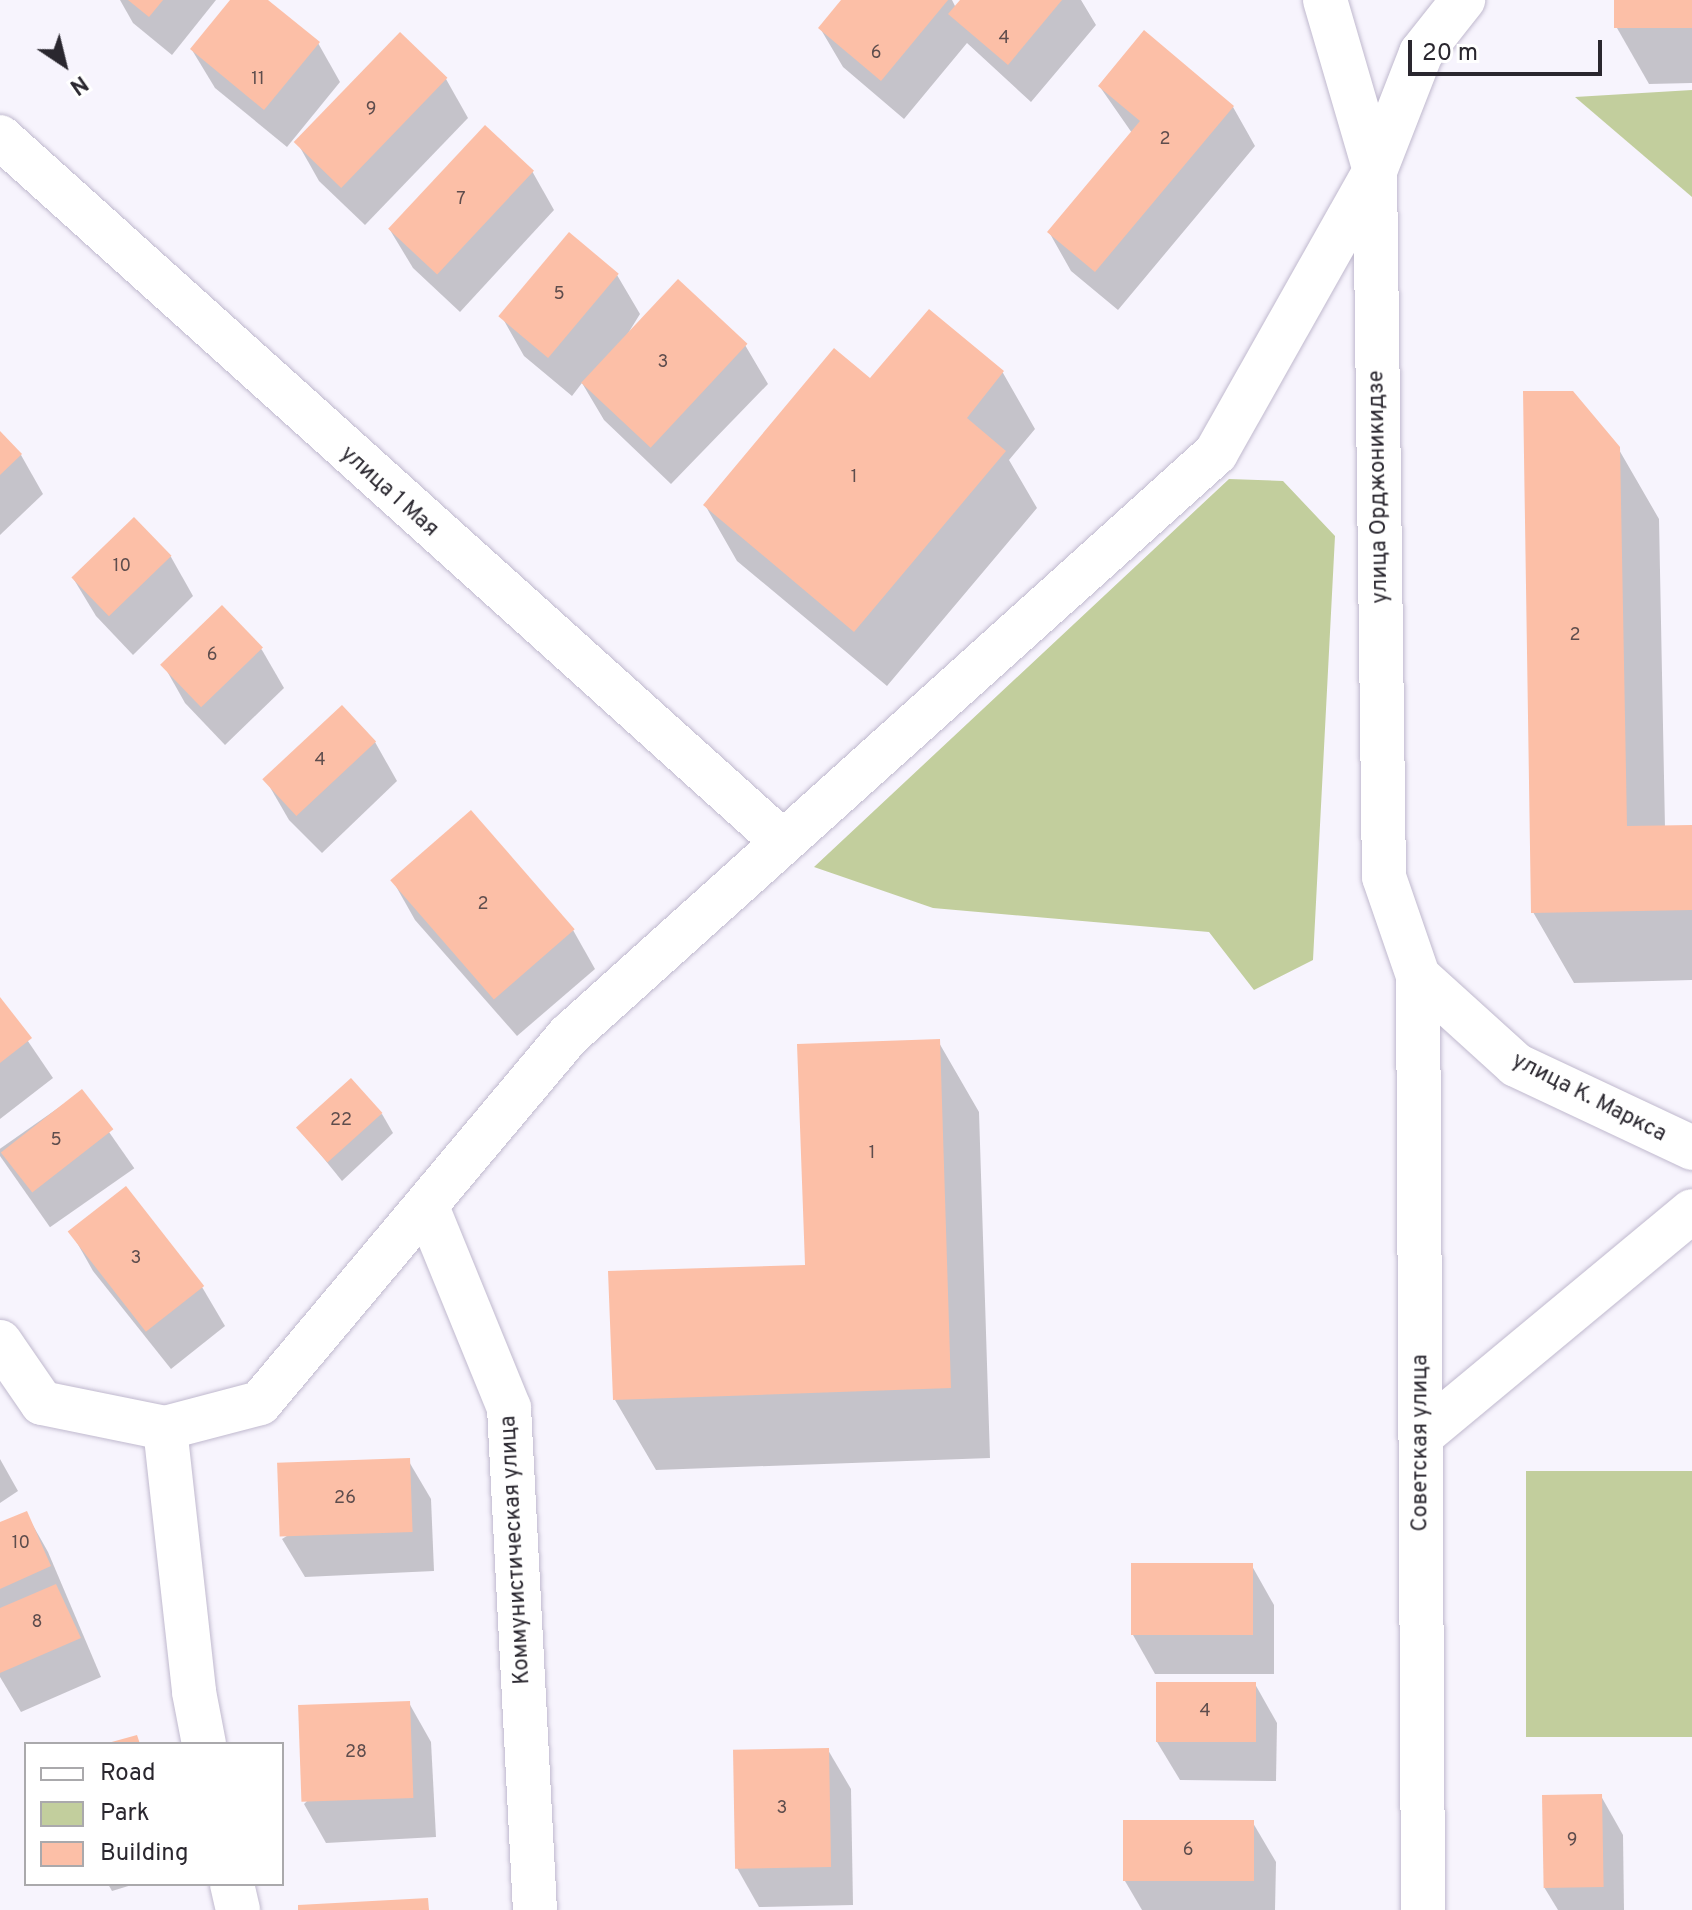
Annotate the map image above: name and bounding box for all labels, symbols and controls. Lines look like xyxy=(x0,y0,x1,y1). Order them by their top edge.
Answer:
north arrow xyxy=(24,24,104,104)
scale bar xyxy=(1412,24,1606,74)
house number: 4 xyxy=(998,28,1010,50)
text: 20 m xyxy=(1422,39,1478,69)
house number: 6 xyxy=(871,43,881,65)
text: N xyxy=(64,68,92,100)
house number: 11 xyxy=(251,69,265,91)
house number: 9 xyxy=(366,99,376,121)
house number: 2 xyxy=(1159,129,1171,151)
house number: 7 xyxy=(456,189,466,211)
house number: 5 xyxy=(553,284,565,306)
house number: 3 xyxy=(658,352,668,374)
street label: улица Орджоникидзе xyxy=(1364,370,1394,604)
street label: улица 1 Мая xyxy=(334,441,444,543)
house number: 1 xyxy=(851,467,857,489)
house number: 10 xyxy=(113,556,131,578)
house number: 2 xyxy=(1569,625,1581,647)
house number: 6 xyxy=(207,645,217,667)
house number: 4 xyxy=(314,750,326,772)
house number: 2 xyxy=(477,894,489,916)
street label: улица К. Маркса xyxy=(1507,1048,1671,1148)
house number: 22 xyxy=(330,1110,352,1132)
house number: 5 xyxy=(50,1130,62,1152)
house number: 1 xyxy=(869,1143,875,1165)
house number: 3 xyxy=(131,1248,141,1270)
street label: Советская улица xyxy=(1408,1354,1434,1532)
street label: Коммунистическая улица xyxy=(496,1415,536,1685)
house number: 26 xyxy=(334,1488,356,1510)
house number: 10 xyxy=(12,1533,30,1555)
house number: 8 xyxy=(32,1612,42,1634)
house number: 4 xyxy=(1199,1701,1211,1723)
legend xyxy=(24,1742,284,1886)
house number: 28 xyxy=(345,1742,367,1764)
text: Road xyxy=(100,1759,156,1789)
house number: 3 xyxy=(777,1798,787,1820)
text: Park xyxy=(100,1799,150,1829)
house number: 9 xyxy=(1567,1830,1577,1852)
text: Building xyxy=(100,1839,189,1869)
house number: 6 xyxy=(1183,1840,1193,1862)

